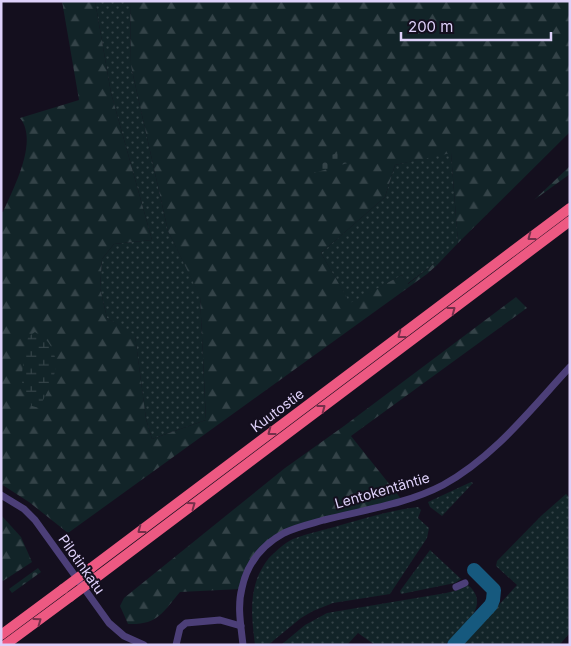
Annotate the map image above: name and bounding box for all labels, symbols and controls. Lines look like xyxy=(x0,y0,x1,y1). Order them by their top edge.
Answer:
scale bar xyxy=(401,10,551,42)
text: 200 m xyxy=(408,17,453,36)
one-way arrow xyxy=(527,231,537,240)
one-way arrow xyxy=(446,307,456,316)
one-way arrow xyxy=(397,329,407,338)
street label: Kuutostie xyxy=(247,385,307,435)
one-way arrow xyxy=(316,405,326,414)
one-way arrow xyxy=(268,427,277,435)
street label: Lentokentäntie xyxy=(333,468,431,512)
one-way arrow xyxy=(186,502,196,511)
one-way arrow xyxy=(137,524,147,533)
street label: Pilotinkatu xyxy=(55,531,109,597)
one-way arrow xyxy=(32,618,41,627)

